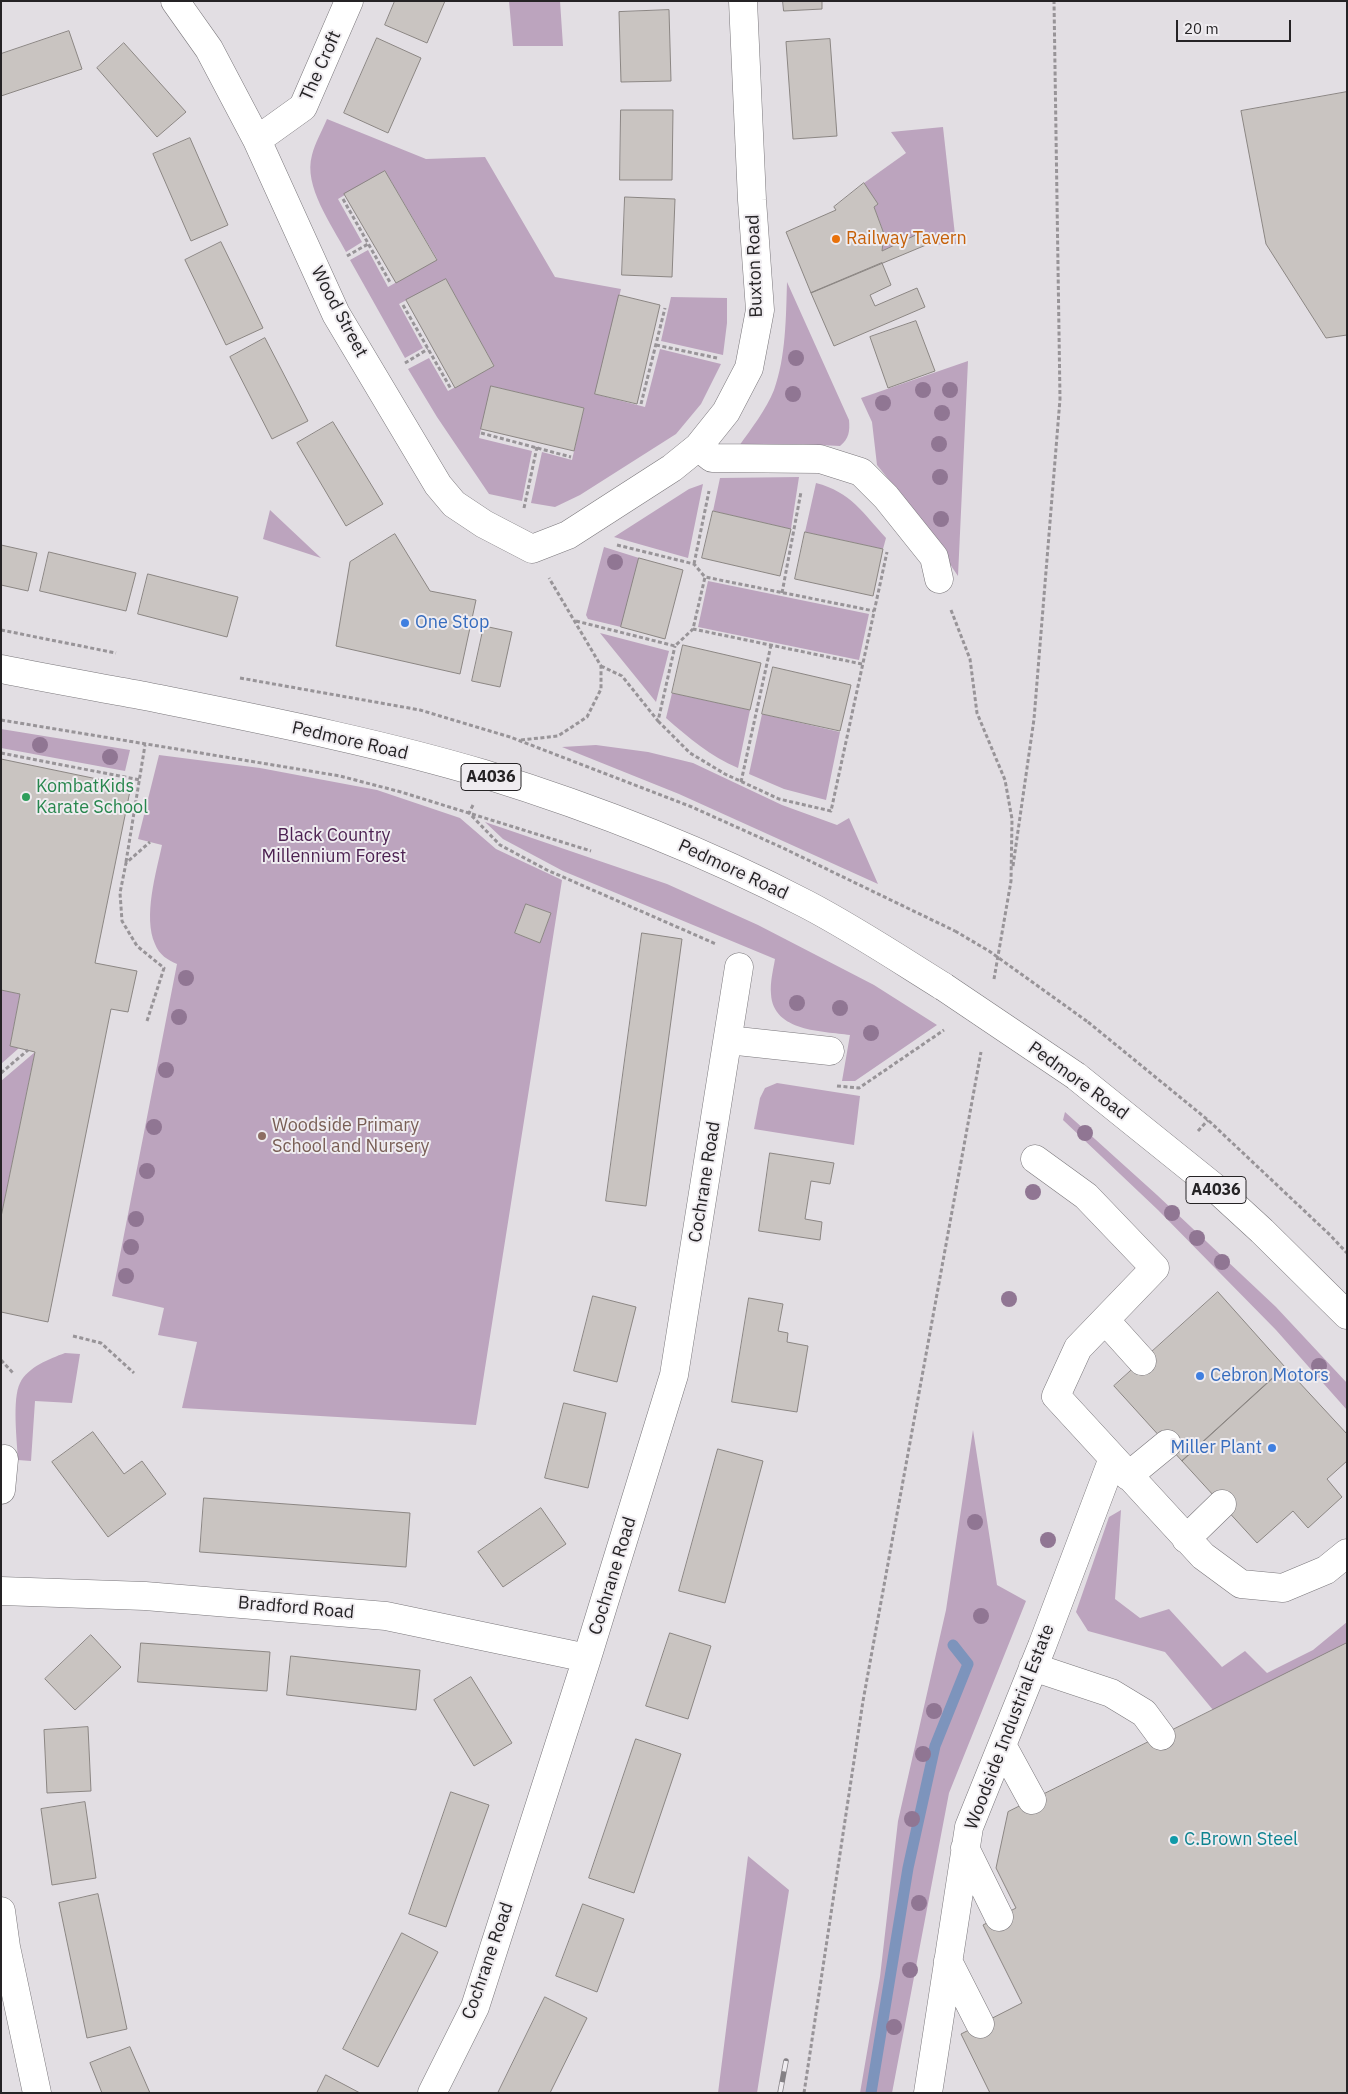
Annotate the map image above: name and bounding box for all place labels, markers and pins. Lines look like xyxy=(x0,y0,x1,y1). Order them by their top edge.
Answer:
place label: Railway Tavern xyxy=(846,228,967,250)
marker: Railway Tavern xyxy=(830,233,842,245)
place label: One Stop xyxy=(415,612,489,634)
marker: One Stop xyxy=(399,617,411,629)
place label: KombatKids Karate School xyxy=(36,776,148,819)
marker: KombatKids Karate School xyxy=(20,791,32,803)
place label: Woodside Primary School and Nursery xyxy=(272,1115,430,1158)
marker: Woodside Primary School and Nursery xyxy=(256,1130,268,1142)
place label: Cebron Motors xyxy=(1210,1365,1329,1387)
marker: Cebron Motors xyxy=(1194,1370,1206,1382)
place label: Miller Plant xyxy=(1170,1437,1262,1459)
marker: Miller Plant xyxy=(1266,1442,1278,1454)
place label: C.Brown Steel xyxy=(1184,1829,1298,1851)
marker: C.Brown Steel xyxy=(1168,1834,1180,1846)

